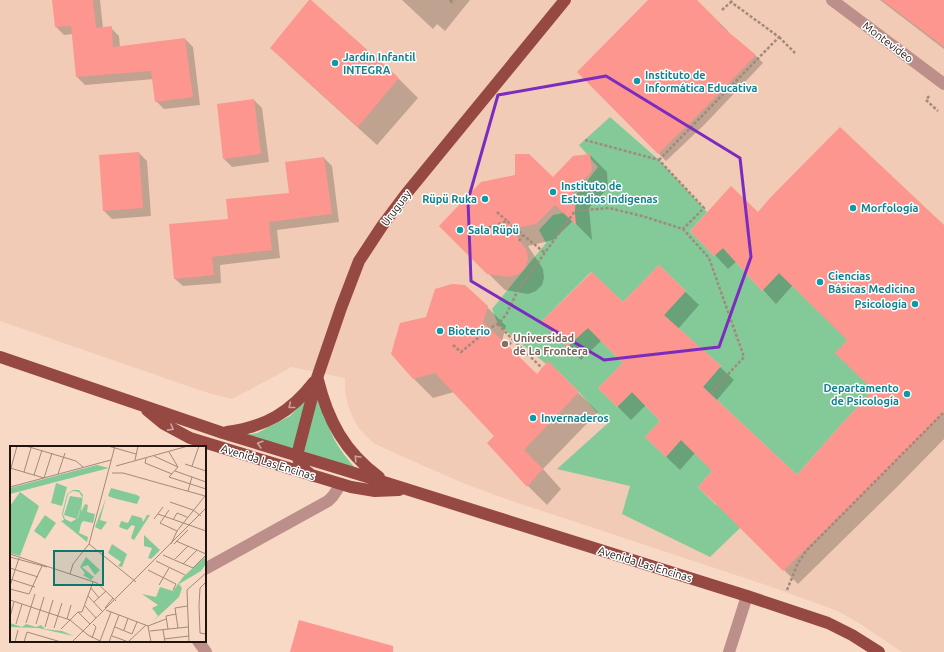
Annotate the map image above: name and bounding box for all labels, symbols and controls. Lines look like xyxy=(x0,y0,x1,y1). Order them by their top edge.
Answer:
street label: Montevideo xyxy=(861,19,915,65)
place label: Jardín Infantil INTEGRA xyxy=(343,51,416,76)
marker: Jardín Infantil INTEGRA xyxy=(330,58,340,68)
place label: Instituto de Informática Educativa xyxy=(645,69,757,94)
marker: Instituto de Informática Educativa xyxy=(632,76,642,86)
place label: Instituto de Estudios Indígenas xyxy=(561,180,658,205)
street label: Uruguay xyxy=(379,187,414,228)
marker: Instituto de Estudios Indígenas xyxy=(548,187,558,197)
place label: Rüpü Ruka xyxy=(422,193,477,205)
marker: Rüpü Ruka xyxy=(480,194,490,204)
place label: Morfología xyxy=(861,202,919,214)
marker: Morfología xyxy=(848,203,858,213)
place label: Sala Rüpü xyxy=(468,224,519,236)
marker: Sala Rüpü xyxy=(455,225,465,235)
place label: Ciencias Básicas Medicina xyxy=(828,270,915,295)
marker: Ciencias Básicas Medicina xyxy=(815,277,825,287)
place label: Psicología xyxy=(855,298,907,310)
marker: Psicología xyxy=(910,299,920,309)
place label: Bioterio xyxy=(448,325,490,337)
marker: Bioterio xyxy=(435,326,445,336)
place label: Universidad de La Frontera xyxy=(513,332,588,357)
marker: Universidad de La Frontera xyxy=(500,339,510,349)
place label: Departamento de Psicología xyxy=(824,382,899,407)
marker: Departamento de Psicología xyxy=(902,389,912,399)
one-way arrow xyxy=(288,401,295,408)
place label: Invernaderos xyxy=(541,412,609,424)
marker: Invernaderos xyxy=(528,413,538,423)
one-way arrow xyxy=(167,423,174,430)
one-way arrow xyxy=(257,440,264,449)
street label: Avenida Las Encinas xyxy=(220,442,317,482)
inset map xyxy=(10,446,206,642)
one-way arrow xyxy=(354,455,362,463)
street label: Avenida Las Encinas xyxy=(597,544,694,584)

